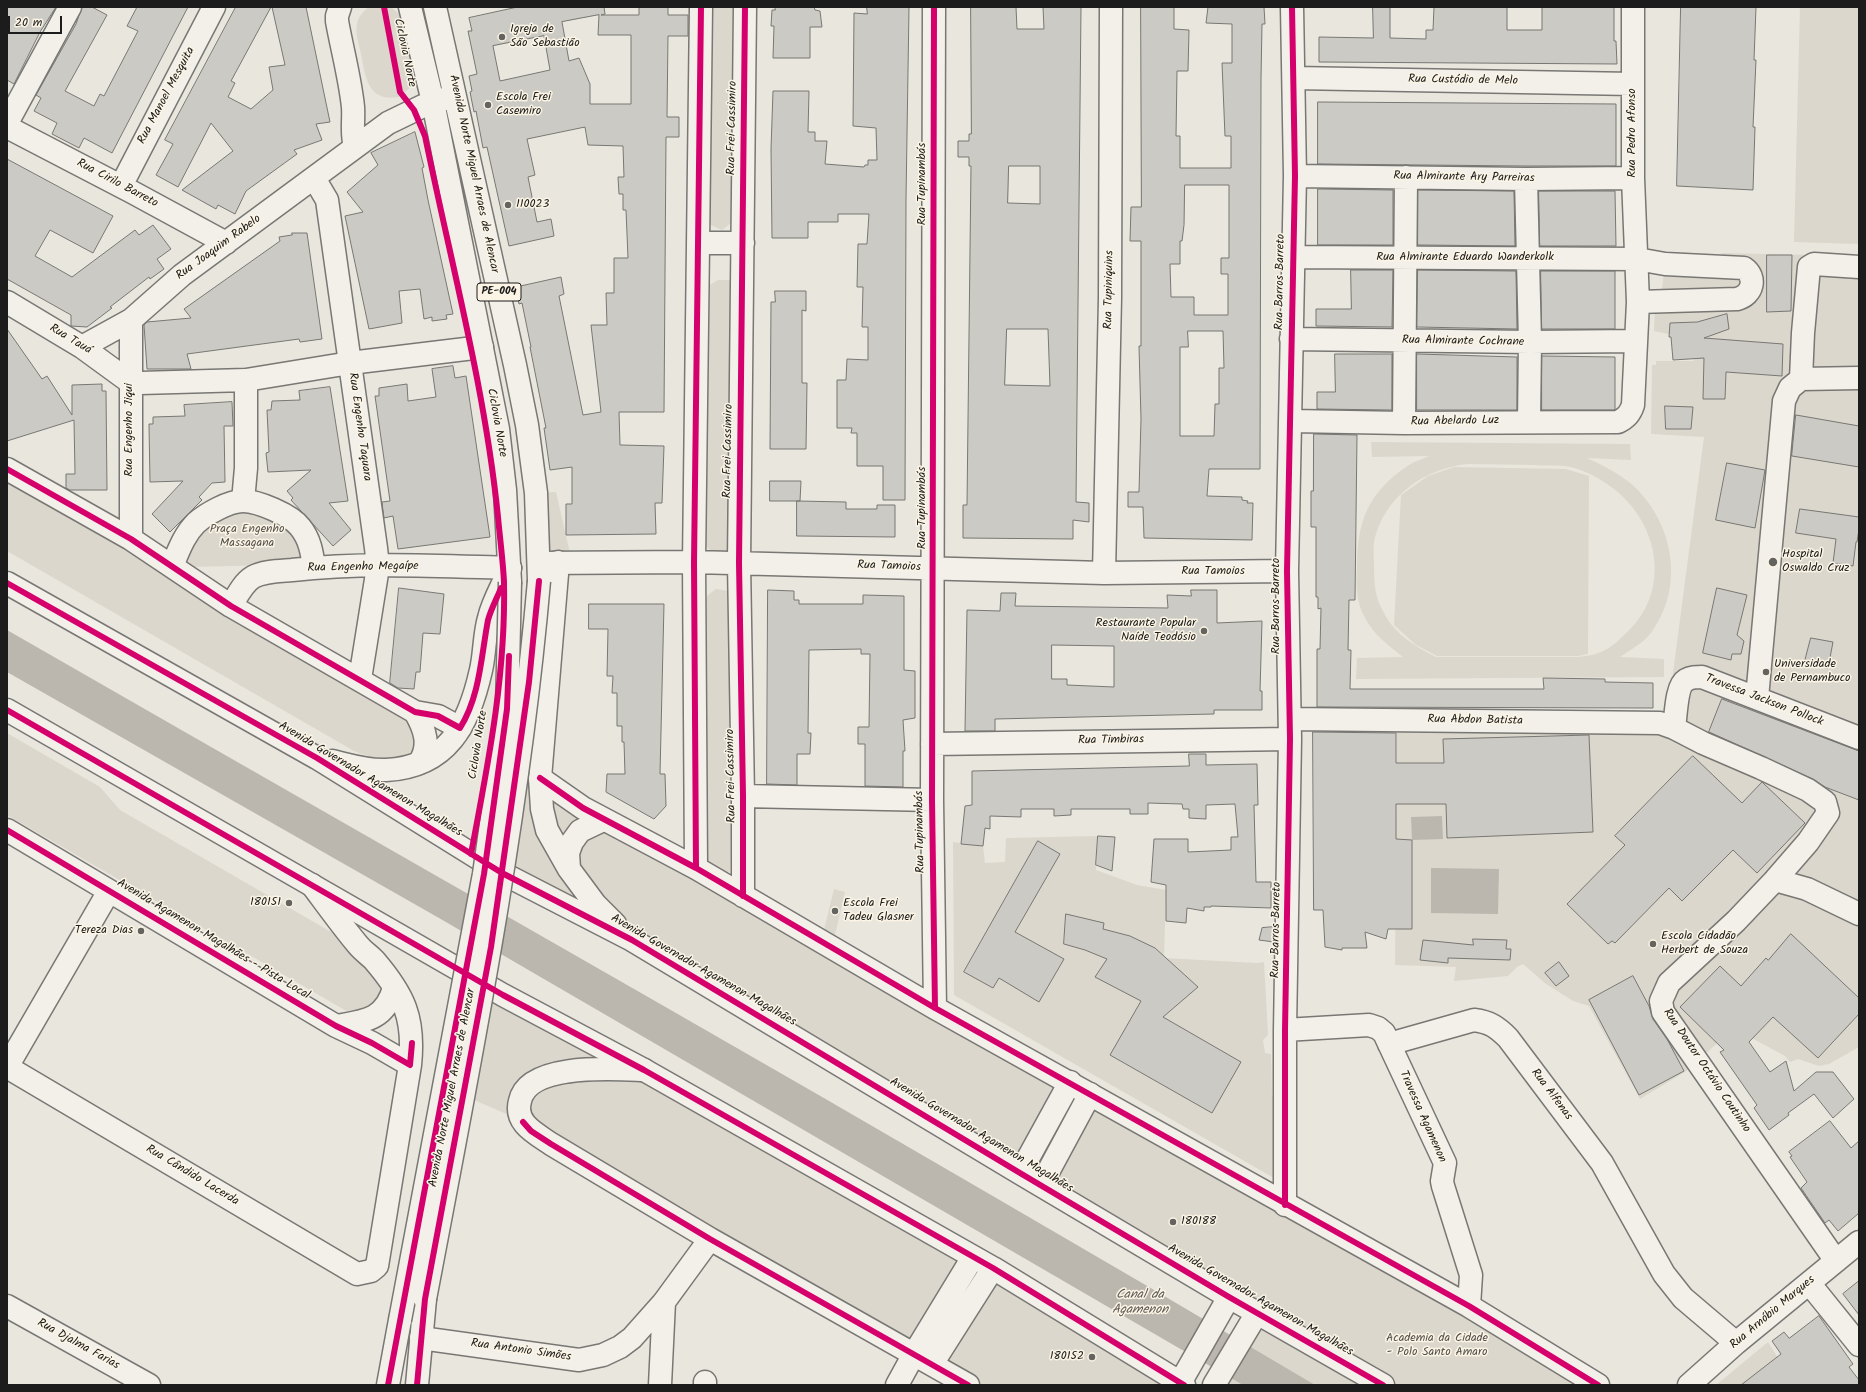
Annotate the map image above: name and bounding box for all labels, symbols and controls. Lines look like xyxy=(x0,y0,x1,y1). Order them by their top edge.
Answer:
scale bar xyxy=(10,8,64,34)
text: 20 m xyxy=(15,13,42,32)
street label: Ciclovia Norte xyxy=(390,17,418,89)
place label: Igreja de São Sebastião xyxy=(510,23,580,51)
marker: Igreja de São Sebastião xyxy=(497,32,507,42)
street label: Rua Manoel Mesquita xyxy=(135,45,199,147)
street label: Rua Custódio de Melo xyxy=(1408,73,1518,89)
street label: Avenida Norte Miguel Arraes de Alencar xyxy=(445,74,501,274)
street label: Rua Frei Cassimiro xyxy=(725,81,741,175)
street label: Rua Pedro Afonso xyxy=(1626,88,1640,178)
place label: Escola Frei Casemiro xyxy=(496,91,551,119)
marker: Escola Frei Casemiro xyxy=(483,100,493,110)
street label: Rua Tupinambás xyxy=(916,143,930,225)
street label: Rua Cirilo Barreto xyxy=(74,157,160,211)
street label: Rua Almirante Ary Parreiras xyxy=(1393,170,1535,186)
place label: 110023 xyxy=(516,198,549,212)
marker: 110023 xyxy=(503,200,513,210)
street label: Rua Joaquim Rabelo xyxy=(174,212,264,284)
street label: Rua Barros Barreto xyxy=(1273,234,1289,330)
street label: Rua Tupiniquins xyxy=(1102,250,1118,330)
street label: Rua Almirante Eduardo Wanderkolk xyxy=(1376,251,1554,265)
road number: PE-004 xyxy=(477,283,521,301)
street label: Rua Tauá xyxy=(46,322,94,358)
street label: Rua Almirante Cochrane xyxy=(1402,334,1524,350)
street label: Rua Engenho Taquara xyxy=(344,372,374,482)
street label: Rua Engenho Jiqui xyxy=(123,383,137,477)
street label: Ciclovia Norte xyxy=(483,387,509,459)
street label: Rua Frei Cassimiro xyxy=(721,404,737,498)
street label: Rua Abelardo Luz xyxy=(1411,414,1499,430)
street label: Rua Tupinambás xyxy=(916,467,930,549)
park label: Praça Engenho Massagana xyxy=(210,523,284,551)
place label: Hospital Oswaldo Cruz xyxy=(1782,548,1850,576)
marker: Hospital Oswaldo Cruz xyxy=(1767,556,1779,568)
street label: Rua Barros Barreto xyxy=(1270,558,1284,654)
street label: Rua Tamoios xyxy=(857,559,921,575)
street label: Rua Engenho Megaípe xyxy=(307,560,419,576)
street label: Rua Tamoios xyxy=(1181,565,1245,579)
place label: Restaurante Popular Naíde Teodósio xyxy=(1096,617,1196,645)
marker: Restaurante Popular Naíde Teodósio xyxy=(1199,626,1209,636)
place label: Universidade de Pernambuco xyxy=(1774,658,1851,686)
marker: Universidade de Pernambuco xyxy=(1761,667,1771,677)
street label: Travessa Jackson Pollock xyxy=(1703,672,1825,730)
street label: Ciclovia Norte xyxy=(466,709,492,781)
street label: Rua Abdon Batista xyxy=(1427,713,1523,729)
street label: Avenida Governador Agamenon Magalhães xyxy=(276,719,464,841)
street label: Rua Frei Cassimiro xyxy=(724,729,740,823)
street label: Rua Timbiras xyxy=(1078,733,1144,749)
street label: Rua Tupinambás xyxy=(913,791,929,873)
street label: Avenida Agamenon Magalhães - Pista Local xyxy=(114,876,312,1004)
street label: Rua Barros Barreto xyxy=(1269,882,1285,978)
place label: 180151 xyxy=(250,896,281,910)
place label: Escola Frei Tadeu Glasner xyxy=(843,897,914,925)
marker: 180151 xyxy=(284,898,294,908)
marker: Escola Frei Tadeu Glasner xyxy=(830,906,840,916)
street label: Avenida Governador Agamenon Magalhães xyxy=(608,912,798,1030)
place label: Tereza Dias xyxy=(75,924,133,938)
marker: Tereza Dias xyxy=(136,926,146,936)
place label: Escola Cidadão Herbert de Souza xyxy=(1661,930,1748,958)
marker: Escola Cidadão Herbert de Souza xyxy=(1648,939,1658,949)
street label: Avenida Norte Miguel Arraes de Alencar xyxy=(427,987,479,1189)
street label: Rua Doutor Octávio Coutinho xyxy=(1659,1006,1753,1136)
street label: Rua Alfenas xyxy=(1527,1067,1575,1123)
street label: Travessa Agamenon xyxy=(1395,1069,1449,1165)
street label: Avenida Governador Agamenon Magalhães xyxy=(887,1075,1075,1197)
street label: Rua Cândido Lacerda xyxy=(143,1143,241,1209)
place label: 180188 xyxy=(1181,1215,1216,1229)
marker: 180188 xyxy=(1168,1217,1178,1227)
street label: Avenida Governador Agamenon Magalhães xyxy=(1165,1242,1355,1360)
street label: Rua Arnóbio Marques xyxy=(1727,1273,1819,1353)
water label: Canal da Agamenon xyxy=(1112,1288,1168,1319)
street label: Rua Djalma Farias xyxy=(34,1316,122,1374)
park label: Academia da Cidade - Polo Santo Amaro xyxy=(1386,1332,1488,1360)
street label: Rua Antonio Simões xyxy=(470,1337,572,1365)
place label: 180152 xyxy=(1050,1350,1084,1364)
marker: 180152 xyxy=(1087,1352,1097,1362)

